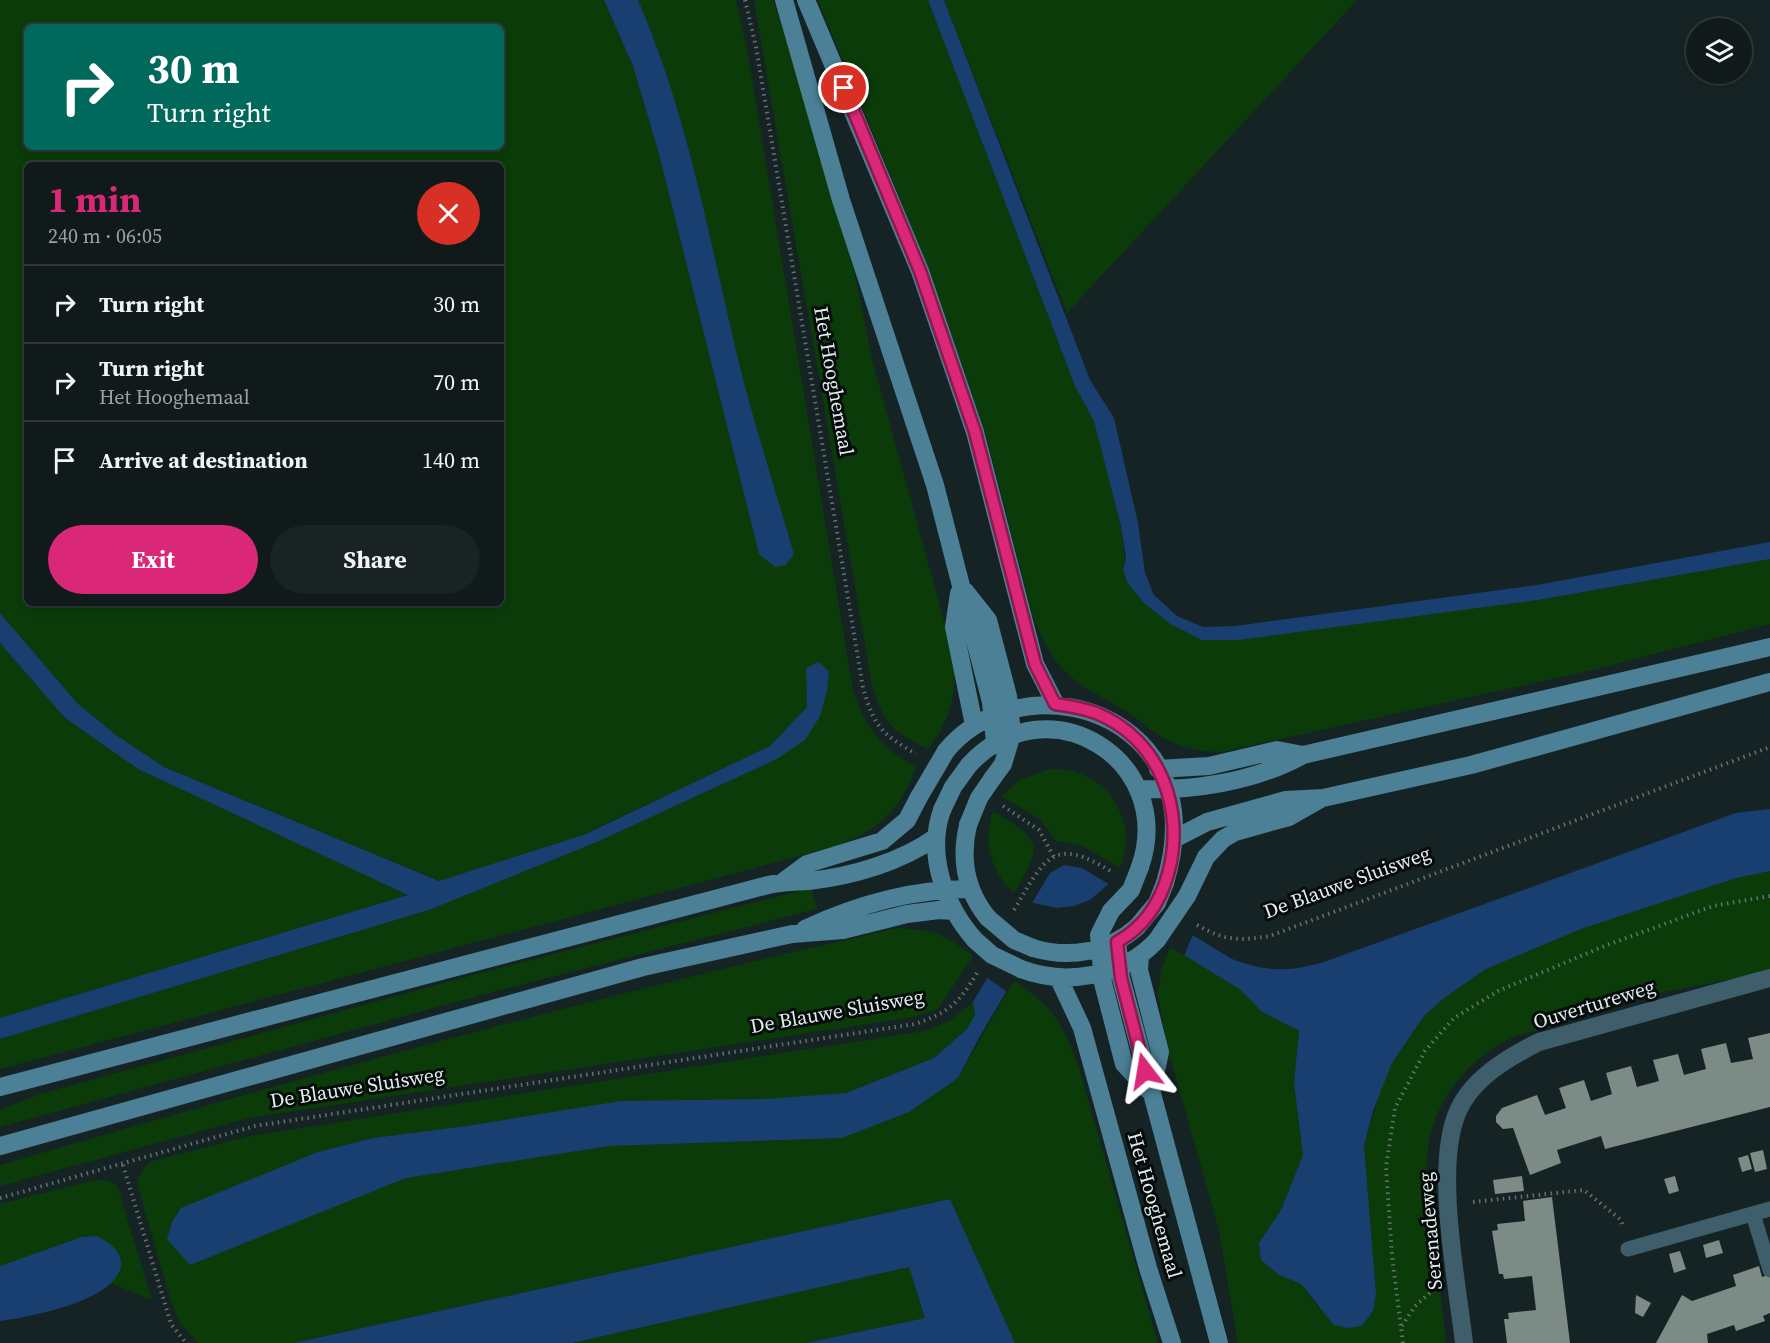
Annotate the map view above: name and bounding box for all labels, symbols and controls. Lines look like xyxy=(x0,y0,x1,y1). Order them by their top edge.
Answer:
map controls xyxy=(1686,18,1752,84)
button: layers xyxy=(1686,18,1752,84)
text: 30 m xyxy=(147,39,240,97)
icon: right xyxy=(48,48,126,126)
pin xyxy=(818,62,869,113)
icon: arrive xyxy=(827,71,860,104)
text: Turn right xyxy=(147,94,271,131)
text: 1 min xyxy=(48,175,141,224)
button: close xyxy=(417,182,480,245)
text: 240 m · 06:05 xyxy=(48,222,162,250)
icon: right xyxy=(48,288,81,321)
text: Turn right xyxy=(99,289,204,319)
text: 30 m xyxy=(433,289,480,319)
street label: Het Hooghemaal xyxy=(807,304,861,458)
text: Turn right xyxy=(99,353,204,383)
icon: right xyxy=(48,366,81,399)
text: 70 m xyxy=(433,367,480,397)
text: Het Hooghemaal xyxy=(99,383,250,411)
icon: arrive xyxy=(48,444,81,477)
text: Arrive at destination xyxy=(99,445,308,475)
text: 140 m xyxy=(422,445,480,475)
button: Exit xyxy=(48,525,258,594)
button: Share xyxy=(270,525,480,594)
street label: De Blauwe Sluisweg xyxy=(1260,839,1434,925)
street label: Ouvertureweg xyxy=(1530,972,1658,1036)
street label: De Blauwe Sluisweg xyxy=(748,982,926,1040)
position arrow xyxy=(1113,1039,1177,1103)
street label: De Blauwe Sluisweg xyxy=(268,1059,446,1115)
street label: Het Hooghemaal xyxy=(1121,1129,1189,1281)
street label: Serenadeweg xyxy=(1411,1171,1449,1291)

